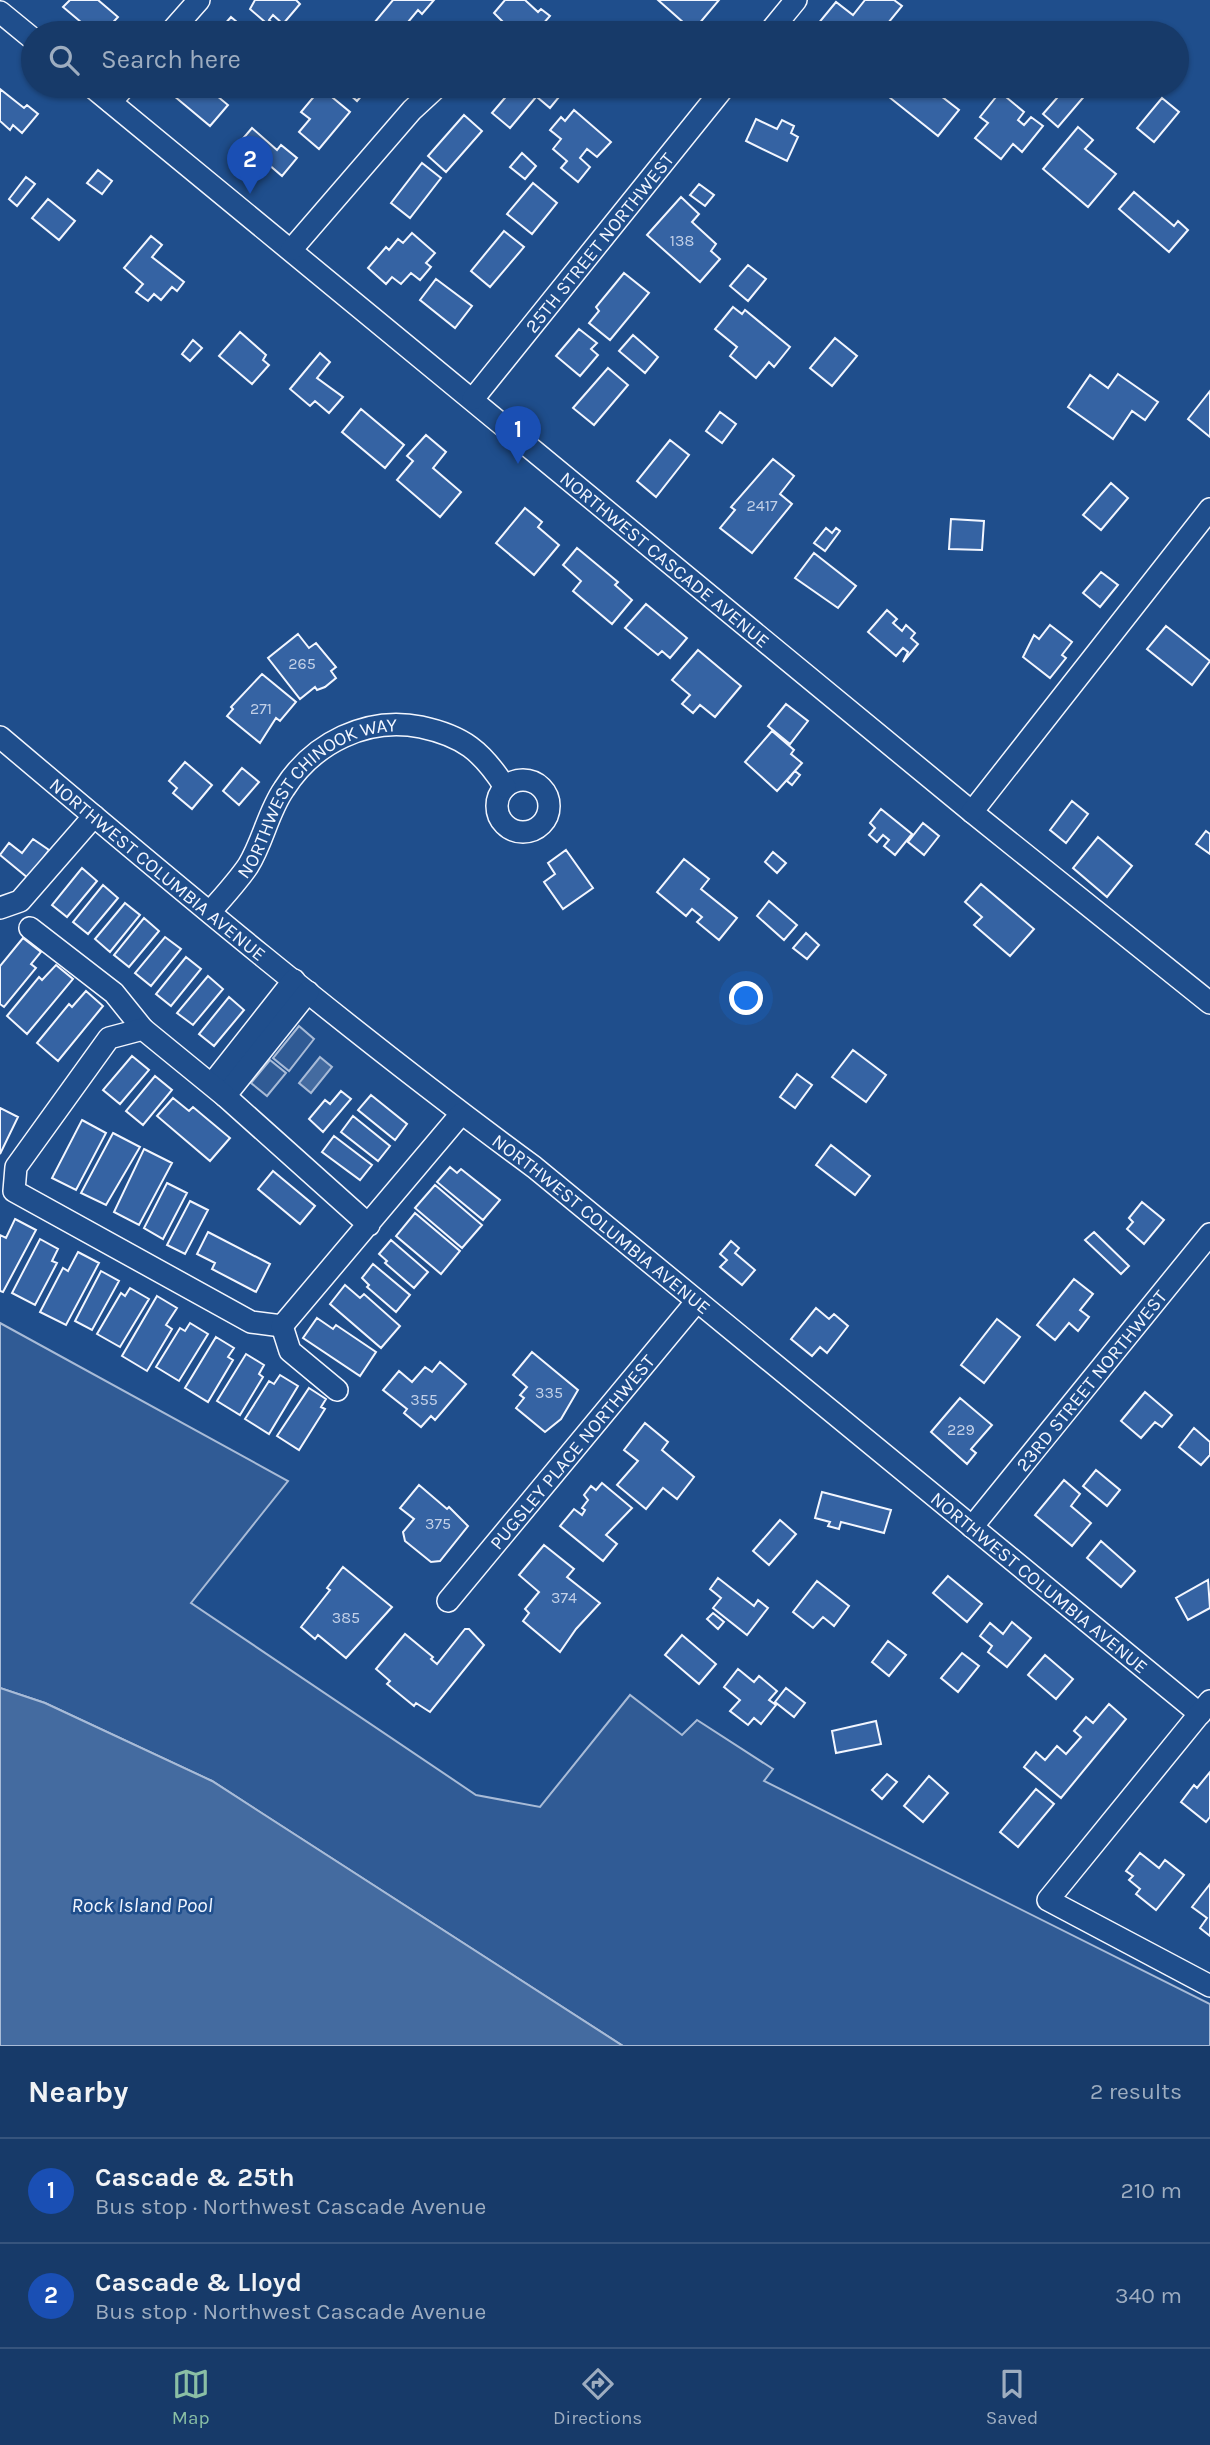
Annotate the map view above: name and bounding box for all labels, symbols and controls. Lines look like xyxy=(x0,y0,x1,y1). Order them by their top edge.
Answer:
search box xyxy=(21,21,1189,98)
icon: search xyxy=(45,41,83,79)
text: Search here xyxy=(101,44,241,75)
pin: 2 xyxy=(227,136,273,194)
street label: 25TH STREET NORTHWEST xyxy=(521,148,679,337)
house number: 138 xyxy=(670,231,694,250)
pin: 1 xyxy=(495,406,541,464)
street label: NORTHWEST CASCADE AVENUE xyxy=(555,467,774,653)
house number: 2417 xyxy=(746,496,778,515)
house number: 265 xyxy=(288,654,316,673)
house number: 271 xyxy=(250,699,272,718)
street label: NORTHWEST CHINOOK WAY xyxy=(233,714,398,883)
street label: NORTHWEST COLUMBIA AVENUE xyxy=(45,774,270,966)
your location xyxy=(729,981,763,1015)
street label: NORTHWEST COLUMBIA AVENUE xyxy=(488,1130,714,1319)
street label: 23RD STREET NORTHWEST xyxy=(1012,1286,1172,1476)
street label: PUGSLEY PLACE NORTHWEST xyxy=(486,1350,660,1554)
house number: 335 xyxy=(535,1383,563,1402)
house number: 355 xyxy=(410,1390,438,1409)
house number: 229 xyxy=(947,1420,975,1439)
street label: NORTHWEST COLUMBIA AVENUE xyxy=(926,1488,1152,1679)
house number: 375 xyxy=(425,1514,451,1533)
house number: 374 xyxy=(551,1588,577,1607)
house number: 385 xyxy=(332,1608,360,1627)
water label: Rock Island Pool xyxy=(71,1893,213,1917)
text: Nearby xyxy=(28,2074,128,2110)
text: 2 results xyxy=(1090,2078,1182,2105)
text: Cascade & 25th xyxy=(95,2162,295,2193)
text: 1 xyxy=(47,2177,55,2204)
text: 210 m xyxy=(1120,2177,1182,2204)
text: Bus stop · Northwest Cascade Avenue xyxy=(95,2193,486,2220)
text: Cascade & Lloyd xyxy=(95,2267,302,2298)
text: 2 xyxy=(44,2282,58,2309)
text: 340 m xyxy=(1115,2282,1182,2309)
text: Bus stop · Northwest Cascade Avenue xyxy=(95,2298,486,2325)
tab: Map xyxy=(172,2365,210,2429)
tab: Directions xyxy=(553,2365,642,2429)
tab: Saved xyxy=(986,2365,1038,2429)

